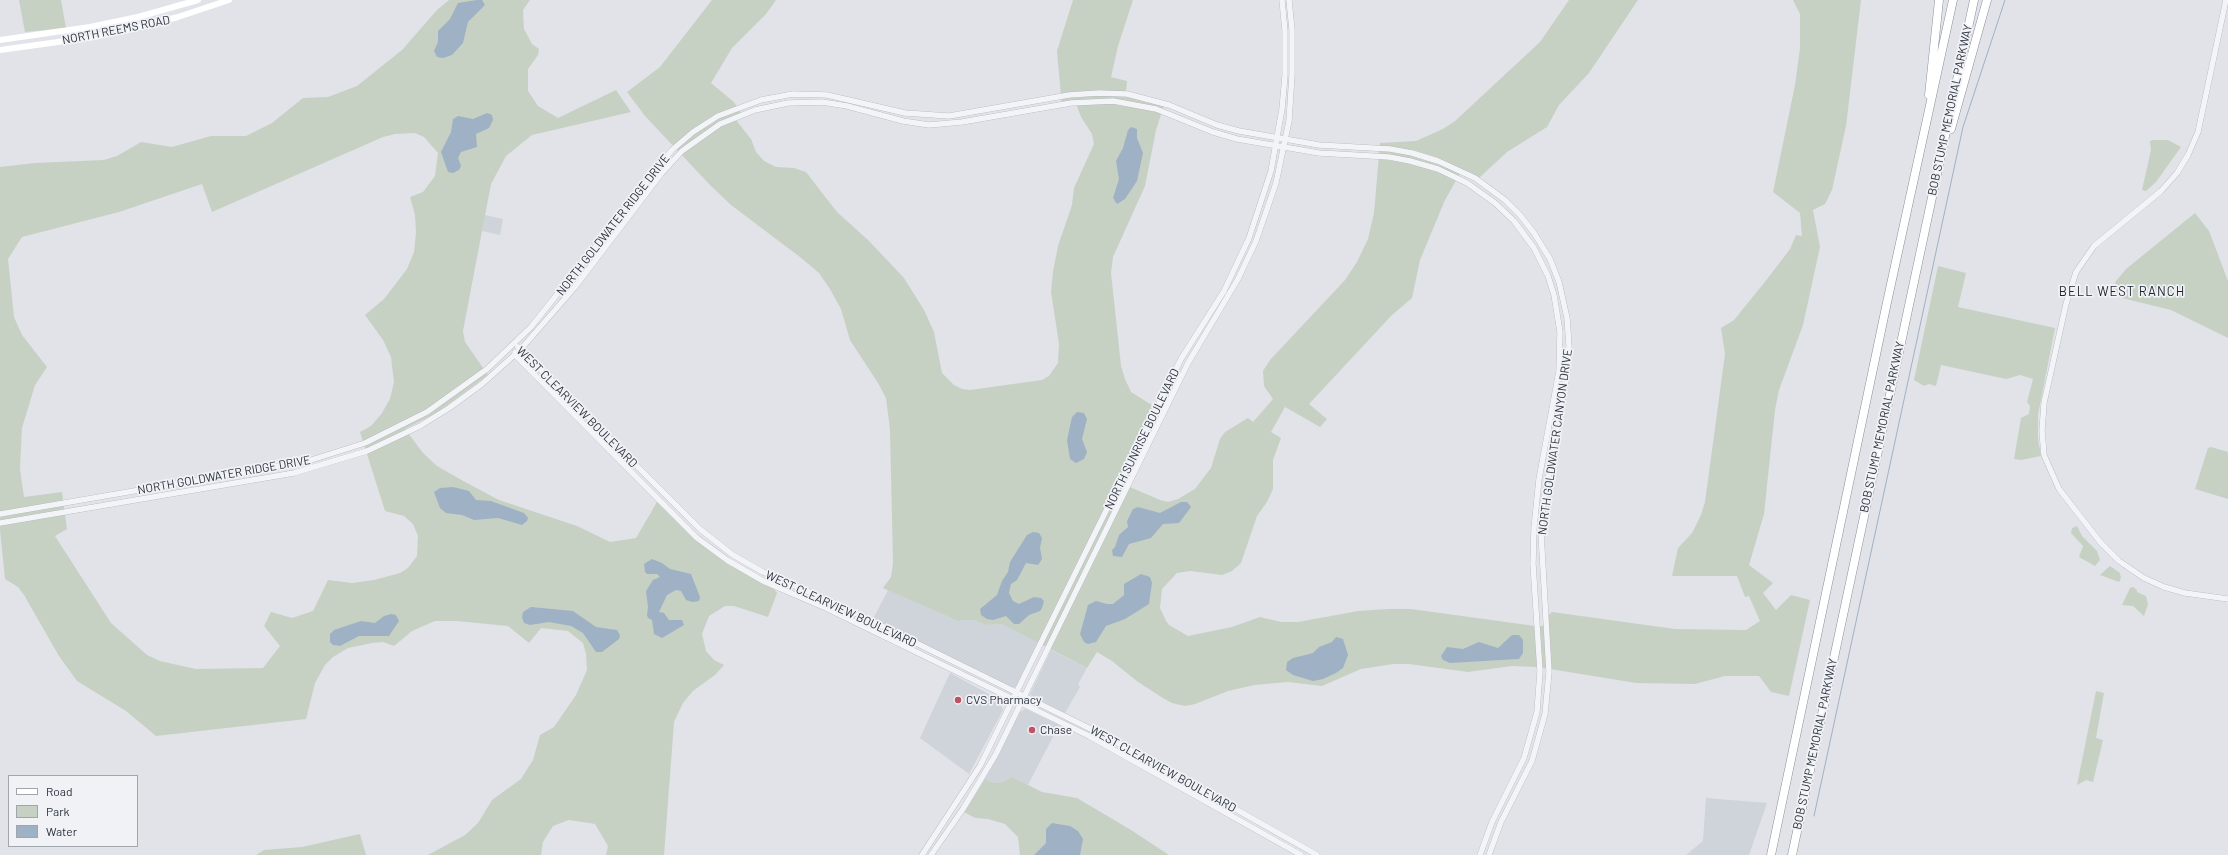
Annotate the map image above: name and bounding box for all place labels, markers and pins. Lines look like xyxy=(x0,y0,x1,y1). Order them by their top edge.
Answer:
place label: CVS Pharmacy xyxy=(966,693,1041,707)
marker: CVS Pharmacy xyxy=(953,695,963,705)
place label: Chase xyxy=(1040,723,1072,737)
marker: Chase xyxy=(1027,725,1037,735)

